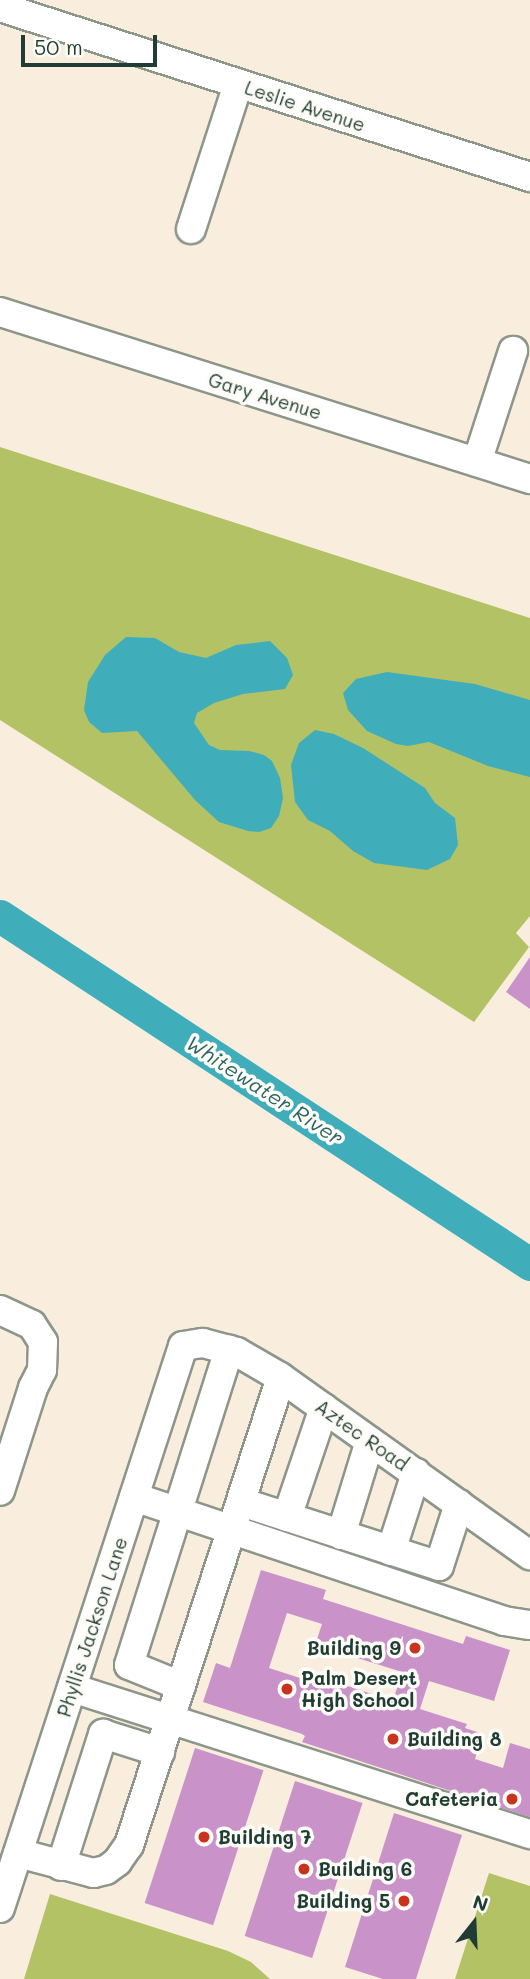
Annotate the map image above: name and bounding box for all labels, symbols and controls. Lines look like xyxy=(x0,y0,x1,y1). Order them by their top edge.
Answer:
scale bar xyxy=(24,21,161,65)
text: 50 m xyxy=(34,33,83,60)
street label: Leslie Avenue xyxy=(242,76,368,136)
street label: Gary Avenue xyxy=(206,368,324,424)
water label: Whitewater River xyxy=(182,1030,348,1150)
street label: Aztec Road xyxy=(311,1395,413,1475)
street label: Phyllis Jackson Lane xyxy=(52,1534,132,1720)
place label: Building 9 xyxy=(307,1637,401,1659)
marker: Building 9 xyxy=(407,1640,423,1656)
place label: Palm Desert High School xyxy=(301,1667,417,1711)
marker: Palm Desert High School xyxy=(279,1681,295,1697)
place label: Building 8 xyxy=(407,1728,502,1750)
marker: Building 8 xyxy=(385,1731,401,1747)
place label: Cafeteria xyxy=(405,1788,498,1810)
marker: Cafeteria xyxy=(504,1791,520,1807)
place label: Building 7 xyxy=(218,1826,311,1848)
marker: Building 7 xyxy=(196,1829,212,1845)
place label: Building 6 xyxy=(318,1858,412,1880)
marker: Building 6 xyxy=(296,1861,312,1877)
north arrow xyxy=(439,1888,509,1958)
text: N xyxy=(470,1888,491,1917)
place label: Building 5 xyxy=(296,1890,390,1912)
marker: Building 5 xyxy=(396,1893,412,1909)

